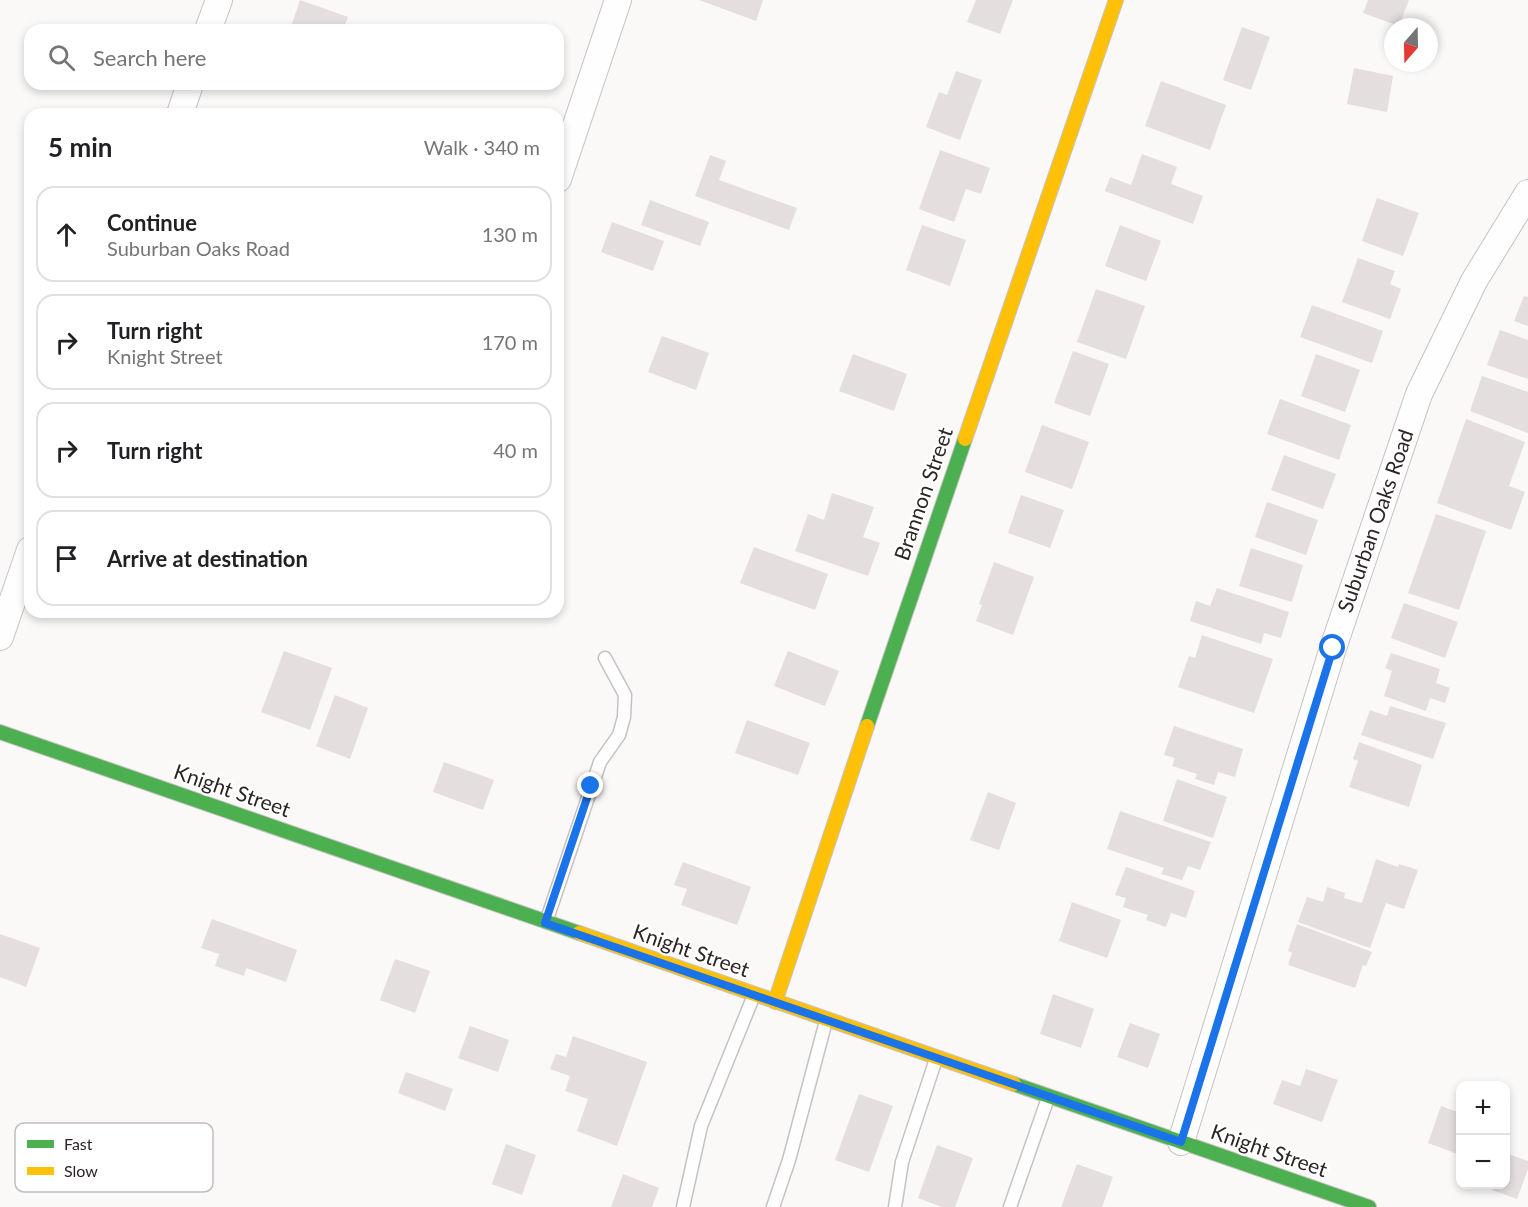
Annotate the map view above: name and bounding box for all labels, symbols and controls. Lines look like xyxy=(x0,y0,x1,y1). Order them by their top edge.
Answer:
north arrow xyxy=(1384,18,1438,72)
search box xyxy=(24,24,564,90)
icon: search xyxy=(45,41,78,74)
text: Search here xyxy=(93,44,206,71)
text: 5 min xyxy=(48,131,112,163)
text: Walk · 340 m xyxy=(424,135,540,159)
text: Continue xyxy=(107,209,197,236)
icon: ahead xyxy=(50,218,83,251)
text: 130 m xyxy=(482,222,538,246)
text: Suburban Oaks Road xyxy=(107,236,290,260)
text: Turn right xyxy=(107,317,202,344)
icon: right xyxy=(50,326,83,359)
text: 170 m xyxy=(482,330,538,354)
text: Knight Street xyxy=(107,344,223,368)
street label: Brannon Street xyxy=(888,423,957,563)
street label: Suburban Oaks Road xyxy=(1332,426,1418,615)
icon: right xyxy=(50,434,83,467)
text: Turn right xyxy=(107,437,202,464)
text: 40 m xyxy=(493,438,538,462)
icon: arrive xyxy=(50,542,83,575)
text: Arrive at destination xyxy=(107,545,308,572)
route start xyxy=(1319,634,1345,660)
street label: Knight Street xyxy=(171,758,294,821)
route end xyxy=(577,772,603,798)
street label: Knight Street xyxy=(630,918,753,981)
map controls xyxy=(1456,1081,1510,1189)
button: + xyxy=(1456,1081,1510,1135)
street label: Knight Street xyxy=(1208,1118,1331,1181)
legend xyxy=(15,1123,213,1192)
text: Fast xyxy=(64,1134,93,1153)
button: − xyxy=(1456,1135,1510,1189)
text: Slow xyxy=(64,1161,98,1180)

